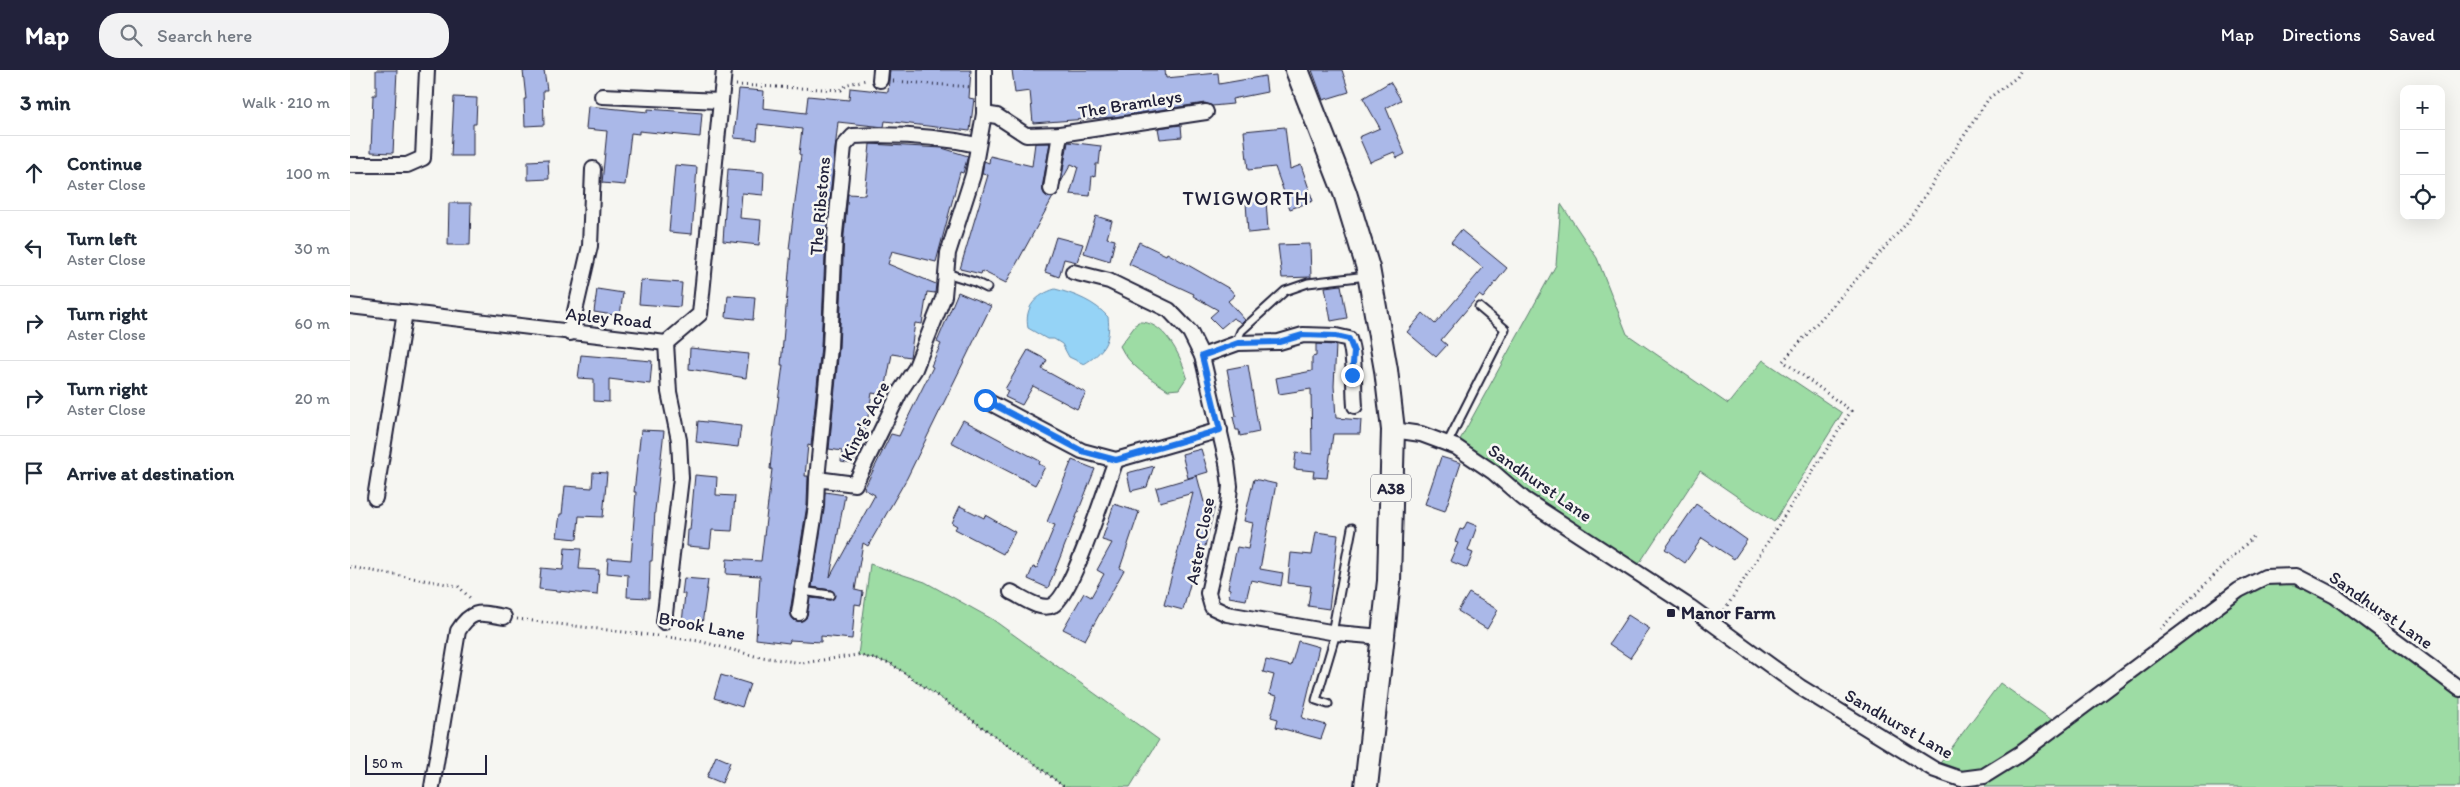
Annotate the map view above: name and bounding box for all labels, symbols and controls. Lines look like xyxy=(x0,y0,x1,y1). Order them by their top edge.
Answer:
search box xyxy=(99,13,449,58)
text: Map xyxy=(25,21,69,50)
icon: search xyxy=(117,21,145,49)
text: Search here xyxy=(157,24,252,47)
text: Map xyxy=(2221,24,2254,46)
text: Directions xyxy=(2282,24,2361,46)
text: Saved xyxy=(2389,24,2435,46)
street label: The Bramleys xyxy=(1076,85,1184,123)
map controls xyxy=(2400,85,2445,220)
button: + xyxy=(2400,85,2445,130)
text: 3 min xyxy=(20,90,70,115)
text: Walk · 210 m xyxy=(242,93,330,112)
button: − xyxy=(2400,130,2445,175)
text: Continue xyxy=(67,152,142,175)
street label: The Ribstons xyxy=(805,156,835,256)
icon: ahead xyxy=(20,159,48,187)
text: 100 m xyxy=(286,164,330,183)
text: Aster Close xyxy=(67,175,146,194)
button: locate xyxy=(2400,175,2445,220)
district label: TWIGWORTH xyxy=(1182,186,1310,210)
text: Turn left xyxy=(67,227,137,250)
icon: left xyxy=(20,234,48,262)
text: 30 m xyxy=(294,239,330,258)
text: Aster Close xyxy=(67,250,146,269)
text: Turn right xyxy=(67,302,148,325)
street label: Apley Road xyxy=(565,303,653,333)
icon: right xyxy=(20,309,48,337)
text: 60 m xyxy=(295,314,330,333)
text: Aster Close xyxy=(67,325,146,344)
route end xyxy=(1341,364,1364,387)
text: Turn right xyxy=(67,377,148,400)
street label: King's Acre xyxy=(836,378,894,464)
icon: right xyxy=(20,384,48,412)
text: 20 m xyxy=(295,389,330,408)
route start xyxy=(974,389,997,412)
text: Aster Close xyxy=(67,400,146,419)
street label: Sandhurst Lane xyxy=(1484,439,1596,527)
icon: arrive xyxy=(20,459,48,487)
text: Arrive at destination xyxy=(67,462,234,485)
road number: A38 xyxy=(1371,474,1411,502)
street label: Aster Close xyxy=(1181,495,1219,587)
street label: Sandhurst Lane xyxy=(2325,566,2437,654)
place label: Manor Farm xyxy=(1681,602,1776,624)
street label: Brook Lane xyxy=(657,607,747,645)
marker: Manor Farm xyxy=(1665,607,1677,619)
street label: Sandhurst Lane xyxy=(1841,684,1957,764)
scale bar xyxy=(365,752,488,775)
text: 50 m xyxy=(372,755,403,772)

